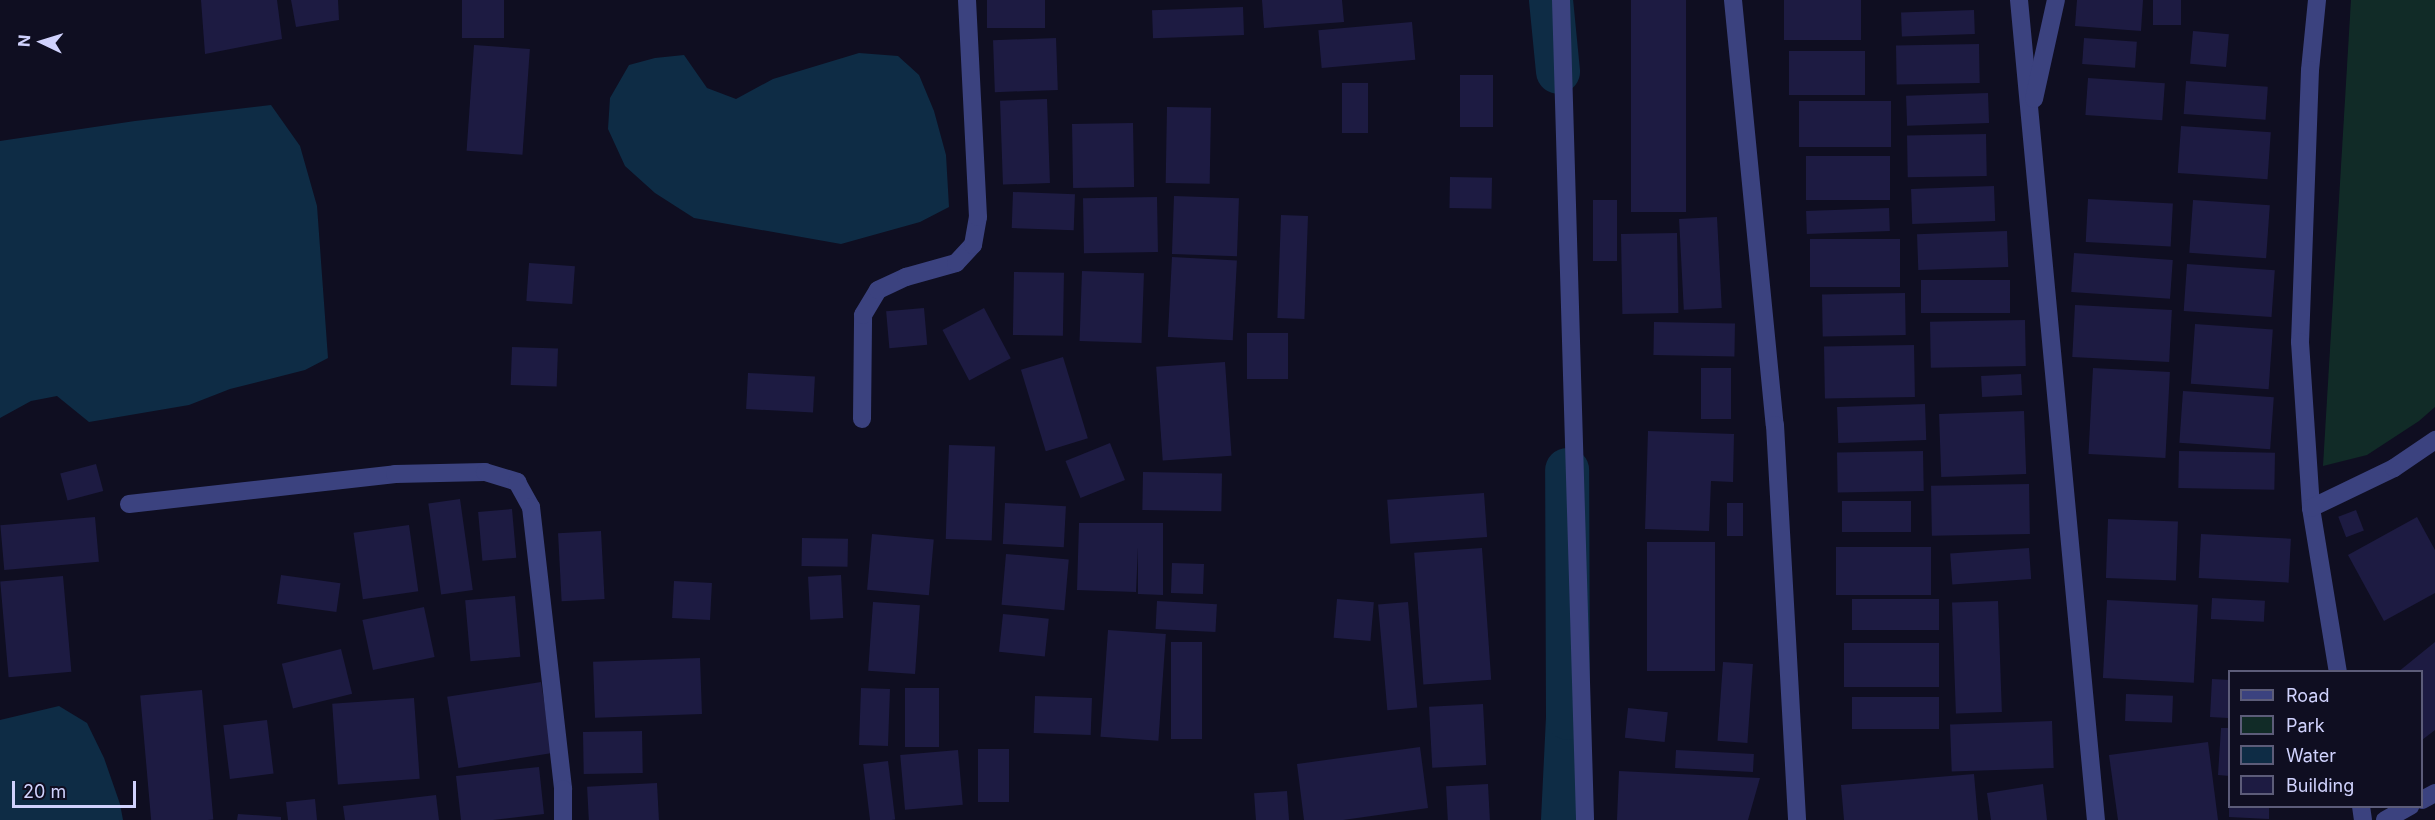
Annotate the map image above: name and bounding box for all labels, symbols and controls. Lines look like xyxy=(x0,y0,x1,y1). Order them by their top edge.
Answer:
north arrow xyxy=(12,12,72,72)
text: N xyxy=(14,34,34,48)
legend xyxy=(2228,670,2423,808)
text: Road xyxy=(2286,685,2329,706)
text: Park xyxy=(2286,715,2325,736)
text: Water xyxy=(2286,745,2336,766)
scale bar xyxy=(15,769,140,807)
text: Building xyxy=(2286,775,2354,796)
text: 20 m xyxy=(23,781,66,802)

